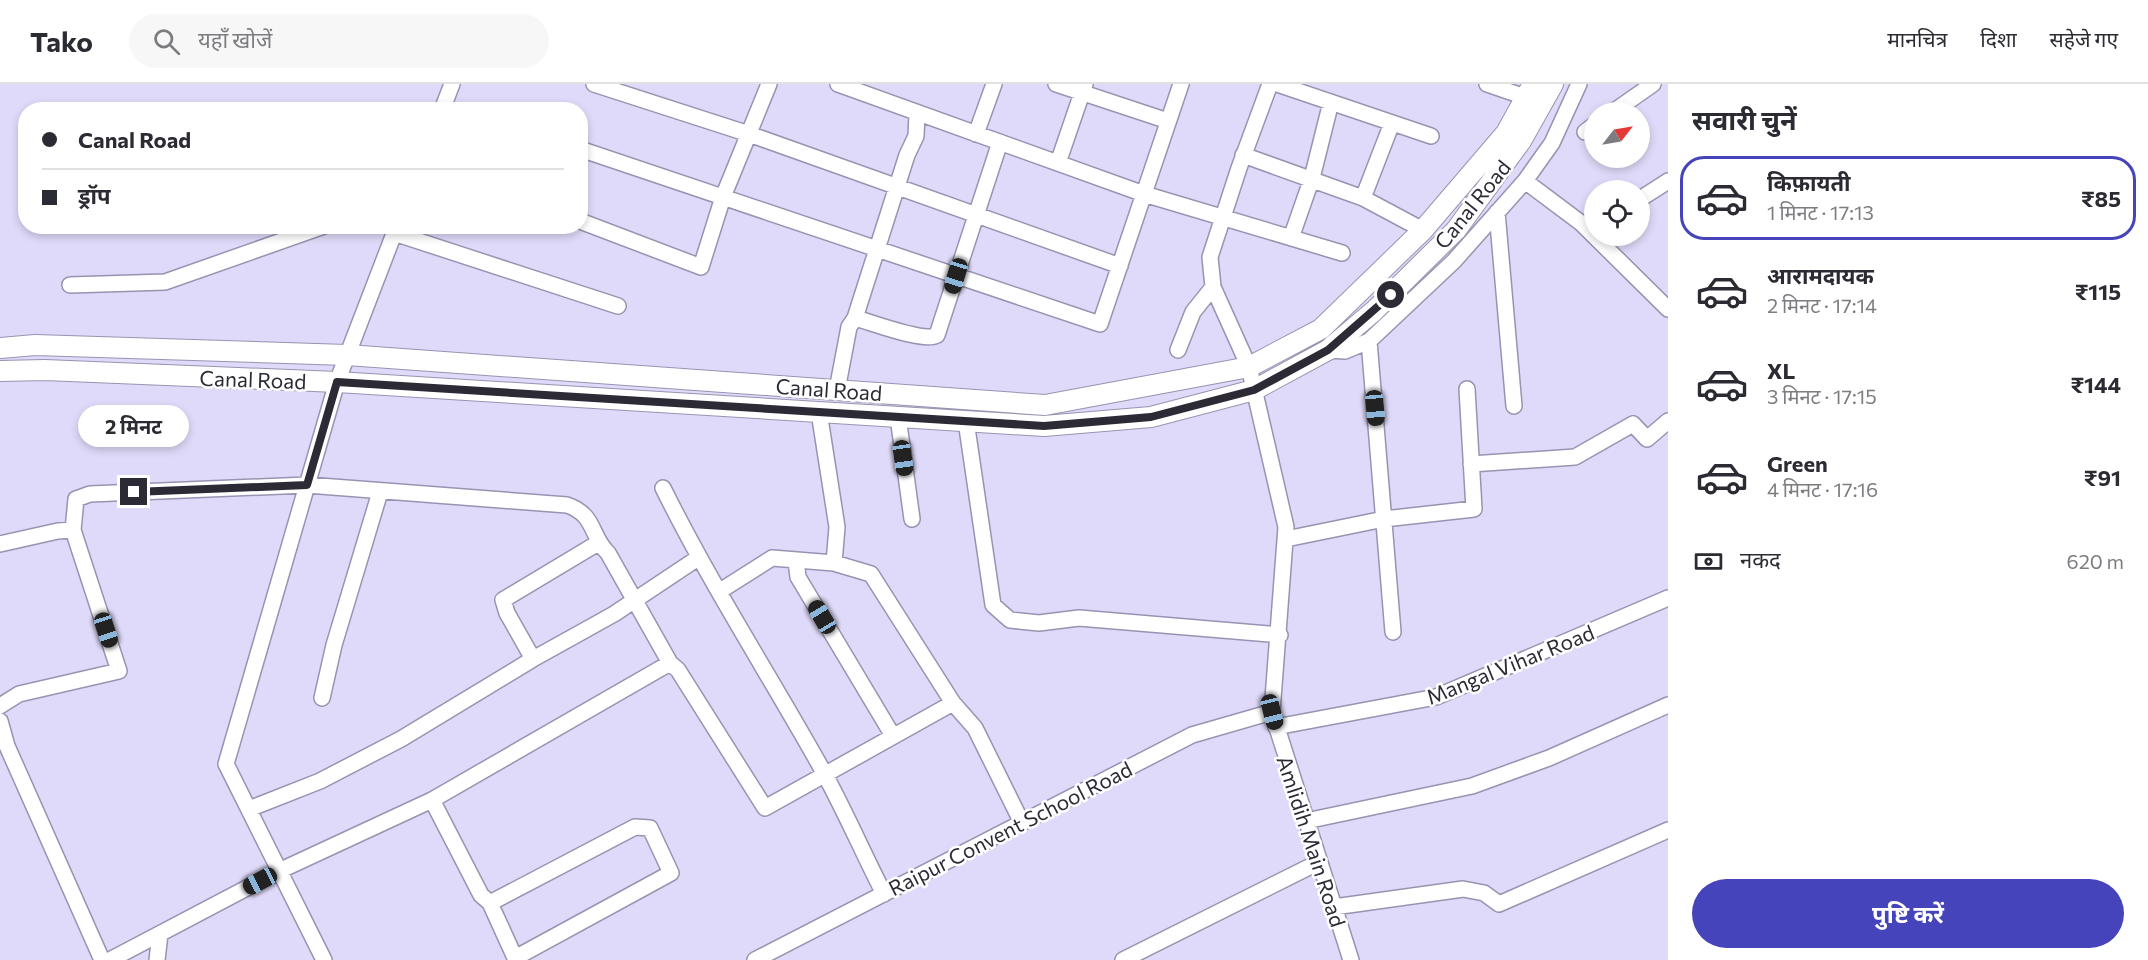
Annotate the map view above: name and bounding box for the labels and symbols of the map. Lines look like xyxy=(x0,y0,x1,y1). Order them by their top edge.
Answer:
north arrow xyxy=(1584,102,1650,168)
street label: Canal Road xyxy=(1429,155,1515,253)
car xyxy=(942,256,970,296)
route start xyxy=(1377,281,1404,308)
street label: Canal Road xyxy=(199,365,307,393)
street label: Canal Road xyxy=(775,373,883,405)
car xyxy=(1364,389,1386,427)
callout: 2 मिनट xyxy=(78,405,190,447)
car xyxy=(892,439,914,477)
route end xyxy=(120,478,147,505)
car xyxy=(805,597,839,637)
car xyxy=(92,610,120,650)
street label: Mangal Vihar Road xyxy=(1422,619,1598,709)
car xyxy=(1259,692,1285,732)
street label: Amlidih Main Road xyxy=(1273,752,1351,930)
street label: Raipur Convent School Road xyxy=(884,756,1136,900)
car xyxy=(240,865,280,897)

